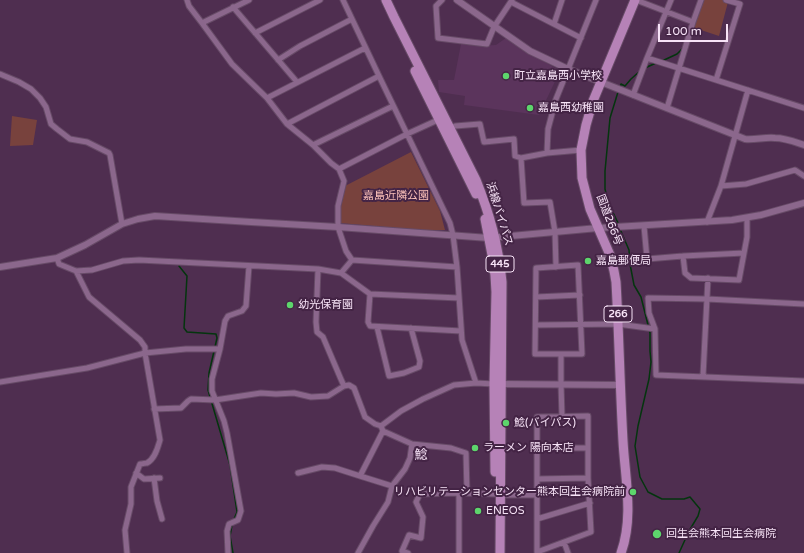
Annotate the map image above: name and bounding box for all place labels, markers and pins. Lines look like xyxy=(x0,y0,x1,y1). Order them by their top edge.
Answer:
place label: 町立嘉島西小学校 xyxy=(514,69,602,83)
marker: 町立嘉島西小学校 xyxy=(501,71,511,81)
place label: 嘉島西幼稚園 xyxy=(538,101,604,115)
marker: 嘉島西幼稚園 xyxy=(525,103,535,113)
place label: 嘉島郵便局 xyxy=(596,254,651,268)
marker: 嘉島郵便局 xyxy=(583,256,593,266)
place label: 幼光保育園 xyxy=(298,298,353,312)
marker: 幼光保育園 xyxy=(285,300,295,310)
place label: 鯰(バイパス) xyxy=(514,416,576,430)
marker: 鯰(バイパス) xyxy=(501,418,511,428)
place label: ラーメン 陽向本店 xyxy=(483,441,574,455)
marker: ラーメン 陽向本店 xyxy=(470,443,480,453)
place label: リハビリテーションセンター熊本回生会病院前 xyxy=(394,485,625,499)
marker: リハビリテーションセンター熊本回生会病院前 xyxy=(628,487,638,497)
place label: ENEOS xyxy=(486,504,524,518)
marker: ENEOS xyxy=(473,506,483,516)
place label: 回生会熊本回生会病院 xyxy=(666,527,776,541)
marker: 回生会熊本回生会病院 xyxy=(651,528,663,540)

